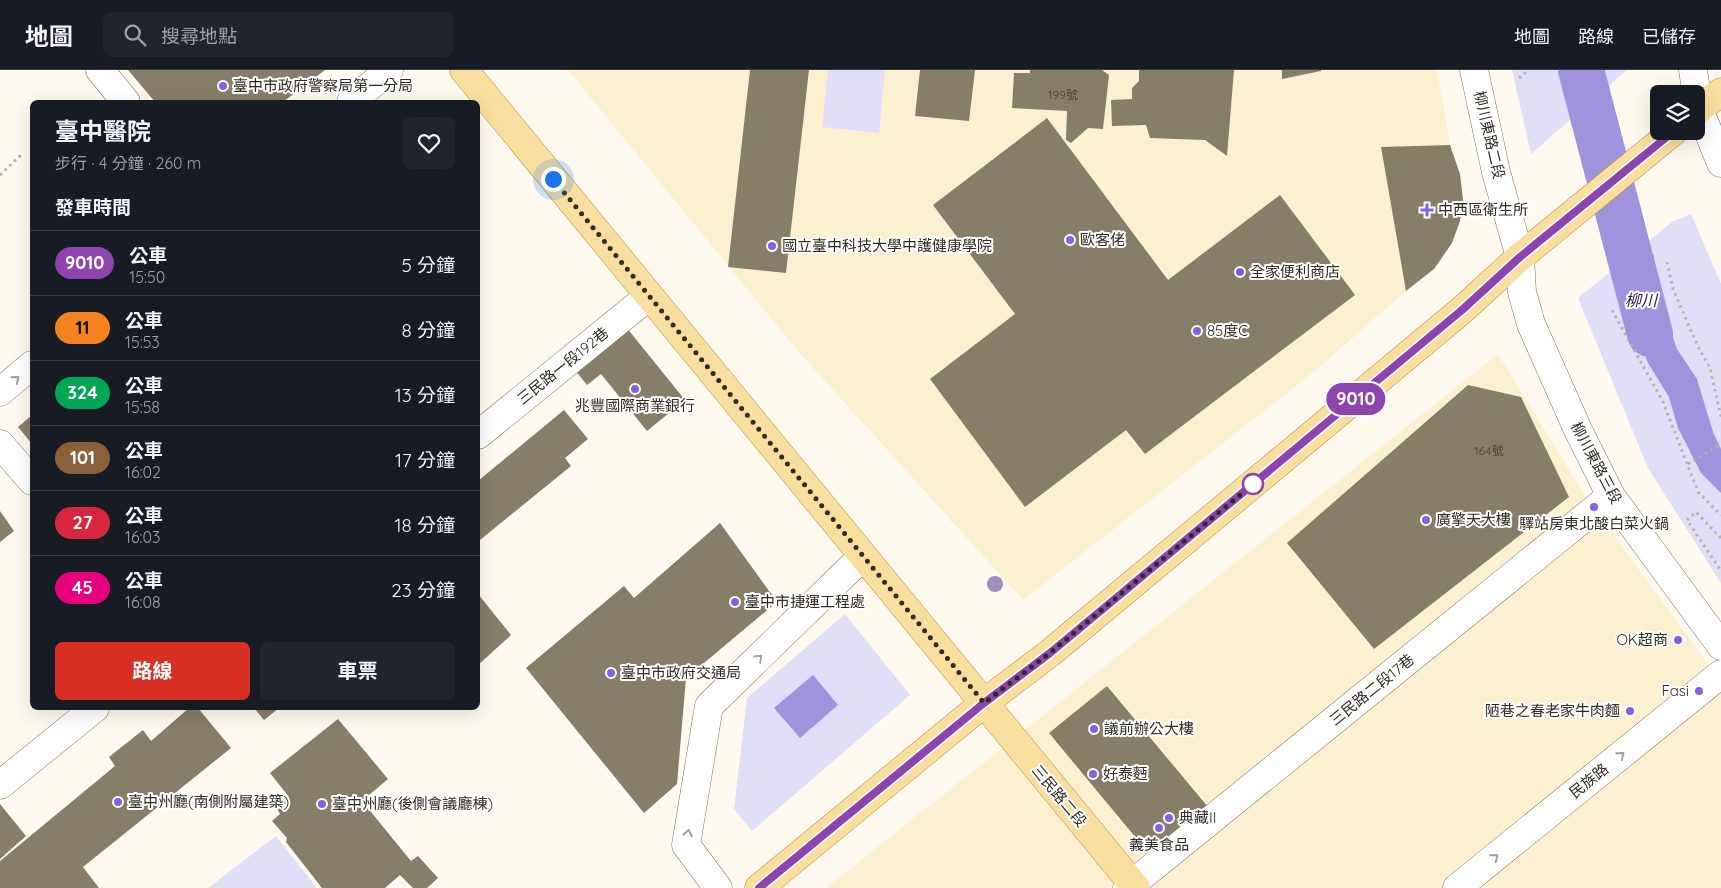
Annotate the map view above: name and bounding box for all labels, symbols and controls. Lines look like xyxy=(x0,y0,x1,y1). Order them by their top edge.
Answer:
search box xyxy=(103,12,453,57)
text: 地圖 xyxy=(25,21,73,51)
icon: search xyxy=(121,21,149,49)
text: 搜尋地點 xyxy=(161,24,237,48)
text: 地圖 xyxy=(1514,25,1550,48)
text: 路線 xyxy=(1578,25,1614,48)
text: 已儲存 xyxy=(1642,25,1696,48)
place label: 臺中市政府警察局第一分局 xyxy=(233,76,413,95)
marker: 臺中市政府警察局第一分局 xyxy=(217,80,229,92)
map controls xyxy=(1650,85,1705,140)
button: layers xyxy=(1650,85,1705,140)
house number: 199號 xyxy=(1048,87,1078,102)
street label: 柳川東路二段 xyxy=(1470,89,1509,181)
text: 臺中醫院 xyxy=(55,116,151,146)
button: heart xyxy=(403,117,455,169)
text: 步行 · 4 分鐘 · 260 m xyxy=(55,153,201,173)
your location xyxy=(541,167,566,192)
text: 發車時間 xyxy=(55,195,131,219)
place label: 中西區衛生所 xyxy=(1438,200,1528,219)
marker: 中西區衛生所 xyxy=(1420,203,1434,217)
place label: 歐客佬 xyxy=(1080,230,1125,249)
marker: 歐客佬 xyxy=(1064,234,1076,246)
place label: 國立臺中科技大學中護健康學院 xyxy=(782,236,992,255)
marker: 國立臺中科技大學中護健康學院 xyxy=(766,240,778,252)
text: 公車 xyxy=(129,243,167,267)
text: 9010 xyxy=(65,251,104,274)
text: 5 分鐘 xyxy=(401,253,455,277)
place label: 全家便利商店 xyxy=(1250,262,1340,281)
marker: 全家便利商店 xyxy=(1234,266,1246,278)
text: 15:50 xyxy=(129,267,165,287)
water label: 柳川 xyxy=(1625,290,1659,310)
text: 公車 xyxy=(125,308,163,332)
text: 11 xyxy=(75,316,90,339)
text: 8 分鐘 xyxy=(402,318,455,342)
place label: 85度C xyxy=(1207,321,1248,340)
street label: 三民路一段192巷 xyxy=(513,323,612,408)
marker: 85度C xyxy=(1191,325,1203,337)
text: 15:53 xyxy=(125,332,160,352)
text: 公車 xyxy=(125,373,163,397)
one-way arrow xyxy=(10,376,19,384)
text: 324 xyxy=(67,381,98,404)
text: 13 分鐘 xyxy=(395,383,455,407)
marker: 兆豐國際商業銀行 xyxy=(629,383,641,395)
line badge: 9010 xyxy=(1321,383,1391,415)
text: 9010 xyxy=(1336,387,1376,410)
place label: 兆豐國際商業銀行 xyxy=(575,396,695,415)
text: 15:58 xyxy=(125,397,160,417)
street label: 柳川東路三段 xyxy=(1567,419,1626,507)
text: 公車 xyxy=(125,438,163,462)
house number: 164號 xyxy=(1474,443,1504,458)
text: 101 xyxy=(70,446,95,469)
text: 17 分鐘 xyxy=(395,448,455,472)
text: 16:02 xyxy=(125,462,161,482)
unlabelled marker xyxy=(1242,473,1264,495)
marker: 驛站房東北酸白菜火鍋 xyxy=(1588,501,1600,513)
text: 公車 xyxy=(125,503,163,527)
place label: 廣擎天大樓 xyxy=(1436,510,1511,529)
text: 27 xyxy=(72,511,93,534)
text: 18 分鐘 xyxy=(395,513,455,537)
marker: 廣擎天大樓 xyxy=(1420,514,1432,526)
place label: 驛站房東北酸白菜火鍋 xyxy=(1519,514,1669,533)
text: 16:03 xyxy=(125,527,160,547)
text: 公車 xyxy=(125,568,163,592)
text: 45 xyxy=(72,576,93,599)
text: 23 分鐘 xyxy=(391,578,455,602)
text: 16:08 xyxy=(125,592,161,612)
place label: 臺中市捷運工程處 xyxy=(745,592,865,611)
marker: 臺中市捷運工程處 xyxy=(729,596,741,608)
place label: OK超商 xyxy=(1616,630,1668,649)
marker: OK超商 xyxy=(1672,634,1684,646)
button: 路線 xyxy=(55,642,250,700)
button: 車票 xyxy=(260,642,455,700)
street label: 三民路二段17巷 xyxy=(1326,650,1418,729)
one-way arrow xyxy=(753,655,762,664)
place label: 臺中市政府交通局 xyxy=(621,663,741,682)
marker: 臺中市政府交通局 xyxy=(605,667,617,679)
place label: Fasi xyxy=(1661,681,1689,700)
marker: Fasi xyxy=(1693,685,1705,697)
place label: 陋巷之春老家牛肉麵 xyxy=(1485,701,1620,720)
marker: 陋巷之春老家牛肉麵 xyxy=(1624,705,1636,717)
place label: 議前辦公大樓 xyxy=(1104,719,1194,738)
marker: 議前辦公大樓 xyxy=(1088,723,1100,735)
one-way arrow xyxy=(1615,753,1624,761)
street label: 民族路 xyxy=(1565,759,1612,802)
street label: 三民路二段 xyxy=(1028,761,1091,831)
place label: 好泰麪 xyxy=(1103,764,1148,783)
marker: 好泰麪 xyxy=(1087,768,1099,780)
place label: 臺中州廳(南側附屬建築) xyxy=(128,792,289,811)
place label: 臺中州廳(後側會議廳棟) xyxy=(332,794,493,813)
marker: 臺中州廳(南側附屬建築) xyxy=(112,796,124,808)
marker: 臺中州廳(後側會議廳棟) xyxy=(316,798,328,810)
place label: 典藏II xyxy=(1179,808,1217,827)
marker: 典藏II xyxy=(1163,812,1175,824)
marker: 義美食品 xyxy=(1153,822,1165,834)
one-way arrow xyxy=(682,828,692,837)
place label: 義美食品 xyxy=(1129,835,1189,854)
one-way arrow xyxy=(1489,854,1498,863)

